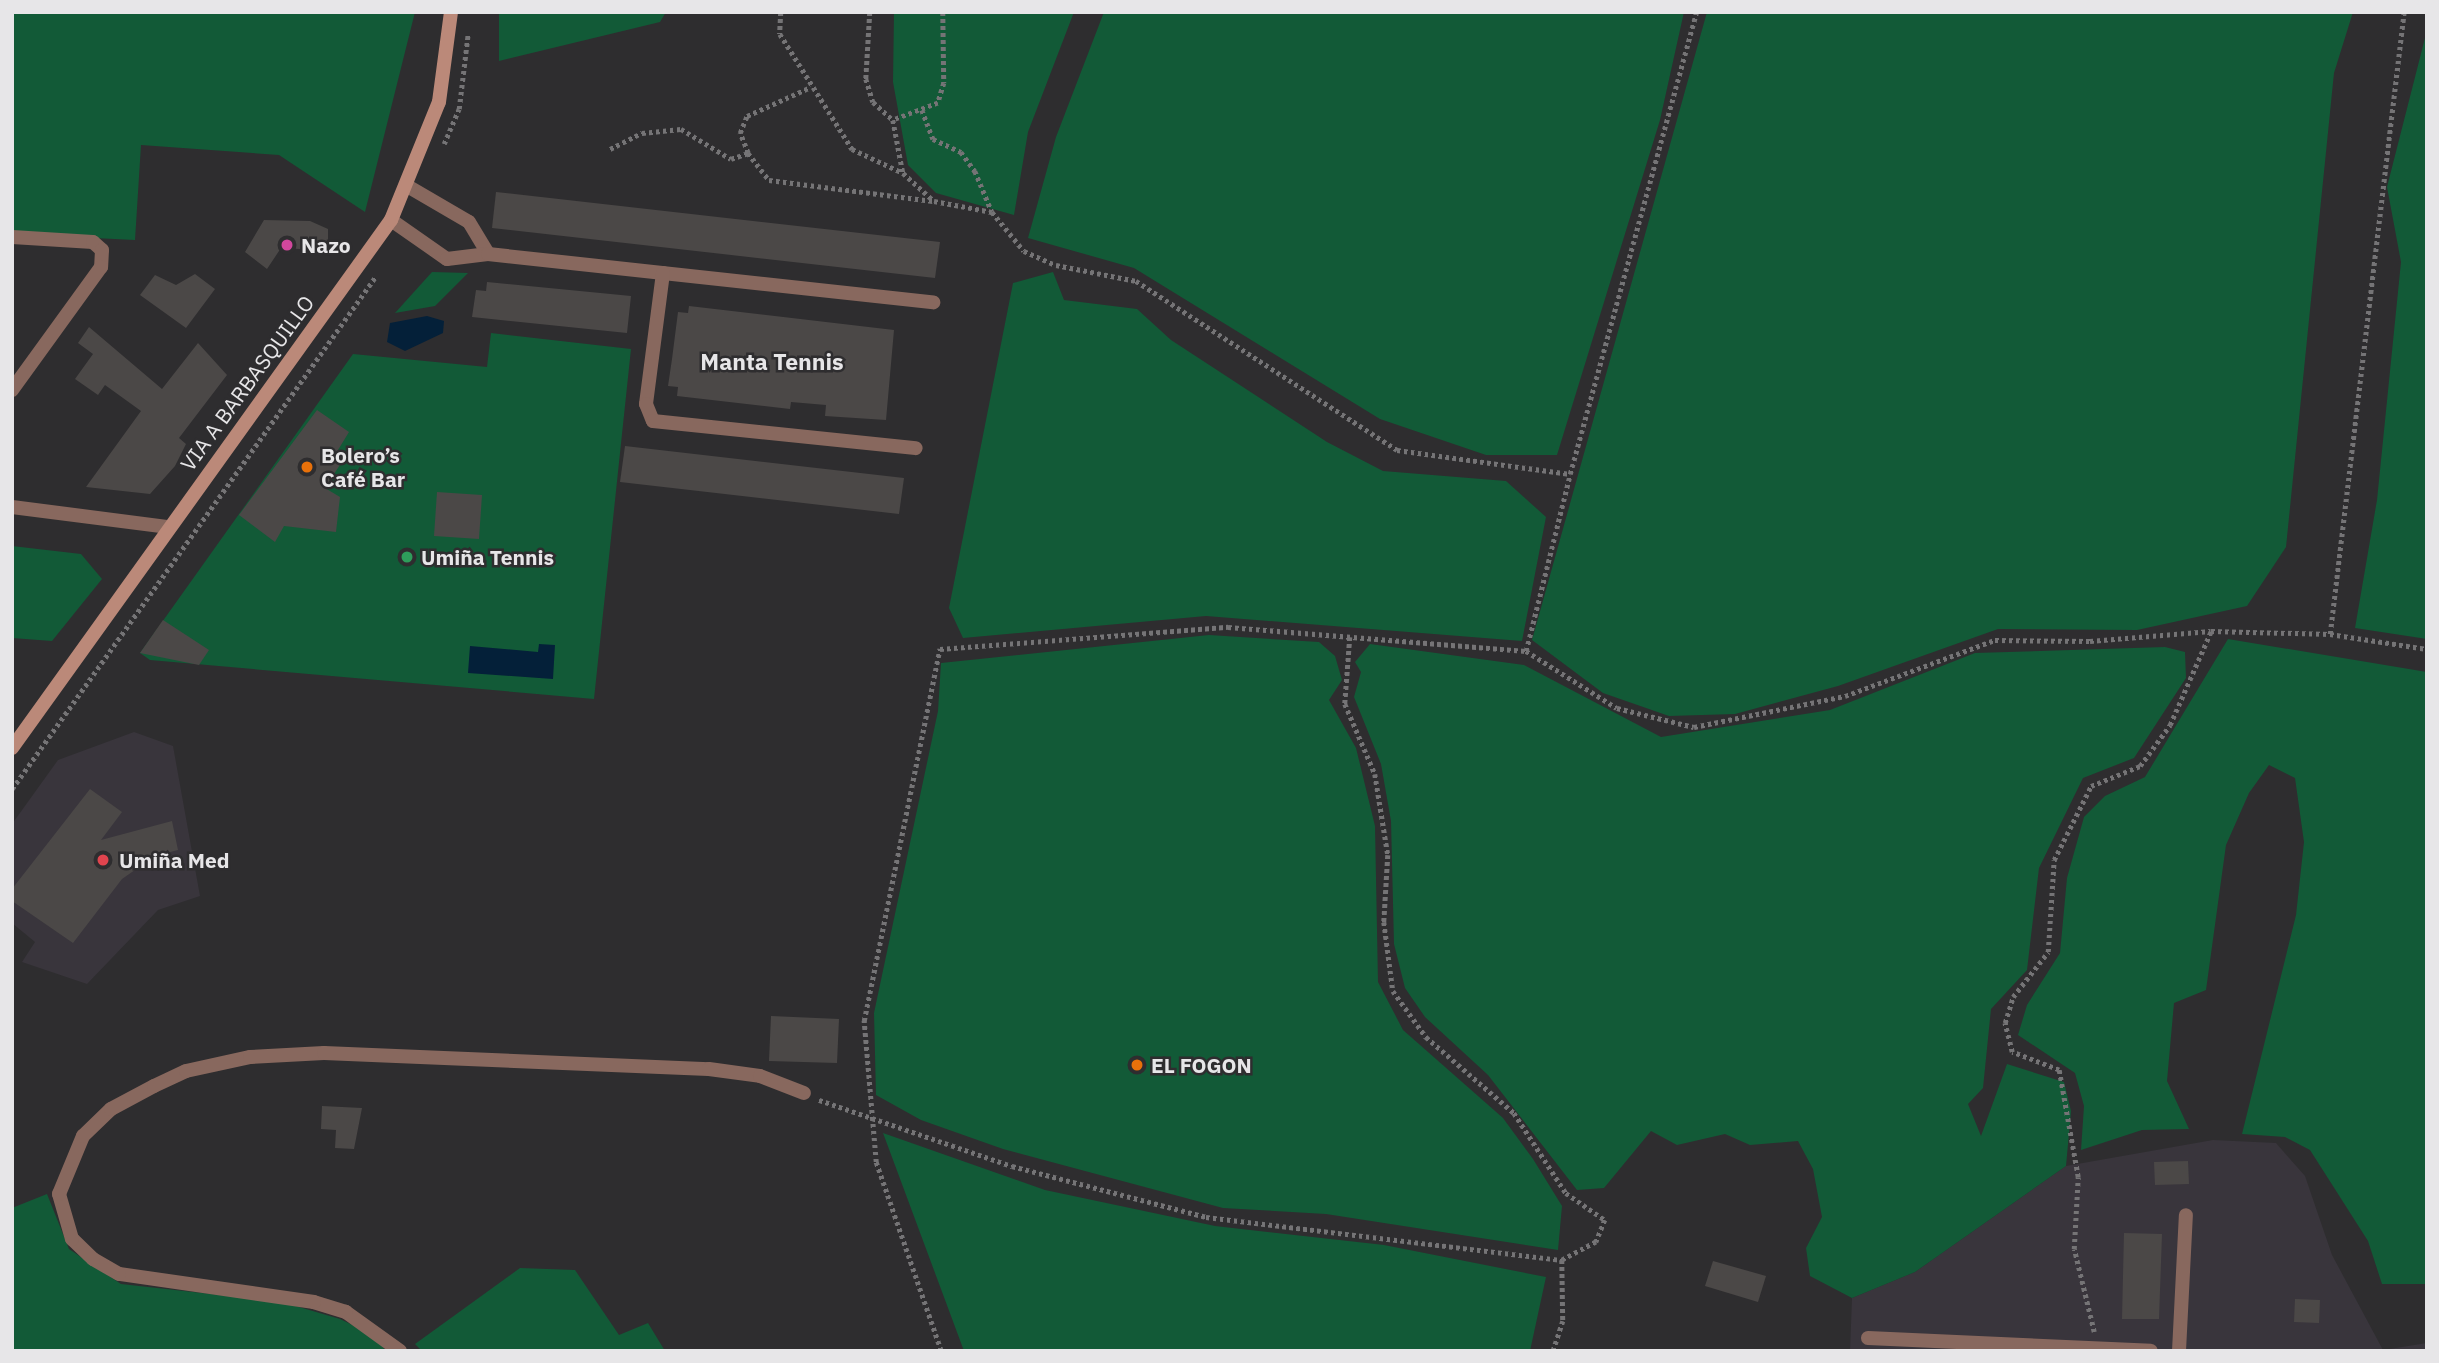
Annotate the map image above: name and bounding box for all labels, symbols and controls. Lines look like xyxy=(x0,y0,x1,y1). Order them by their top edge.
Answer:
place label: Nazo xyxy=(301,232,351,258)
marker: Nazo xyxy=(279,237,295,253)
street label: VIA A BARBASQUILLO xyxy=(175,290,319,476)
district label: Manta Tennis xyxy=(700,347,844,375)
place label: Bolero’s Café Bar xyxy=(321,442,405,492)
marker: Bolero’s Café Bar xyxy=(299,459,315,475)
place label: Umiña Tennis xyxy=(421,544,554,570)
marker: Umiña Tennis xyxy=(399,549,415,565)
place label: Umiña Med xyxy=(119,847,230,873)
marker: Umiña Med xyxy=(93,850,113,870)
place label: EL FOGON xyxy=(1151,1052,1252,1078)
marker: EL FOGON xyxy=(1129,1057,1145,1073)

